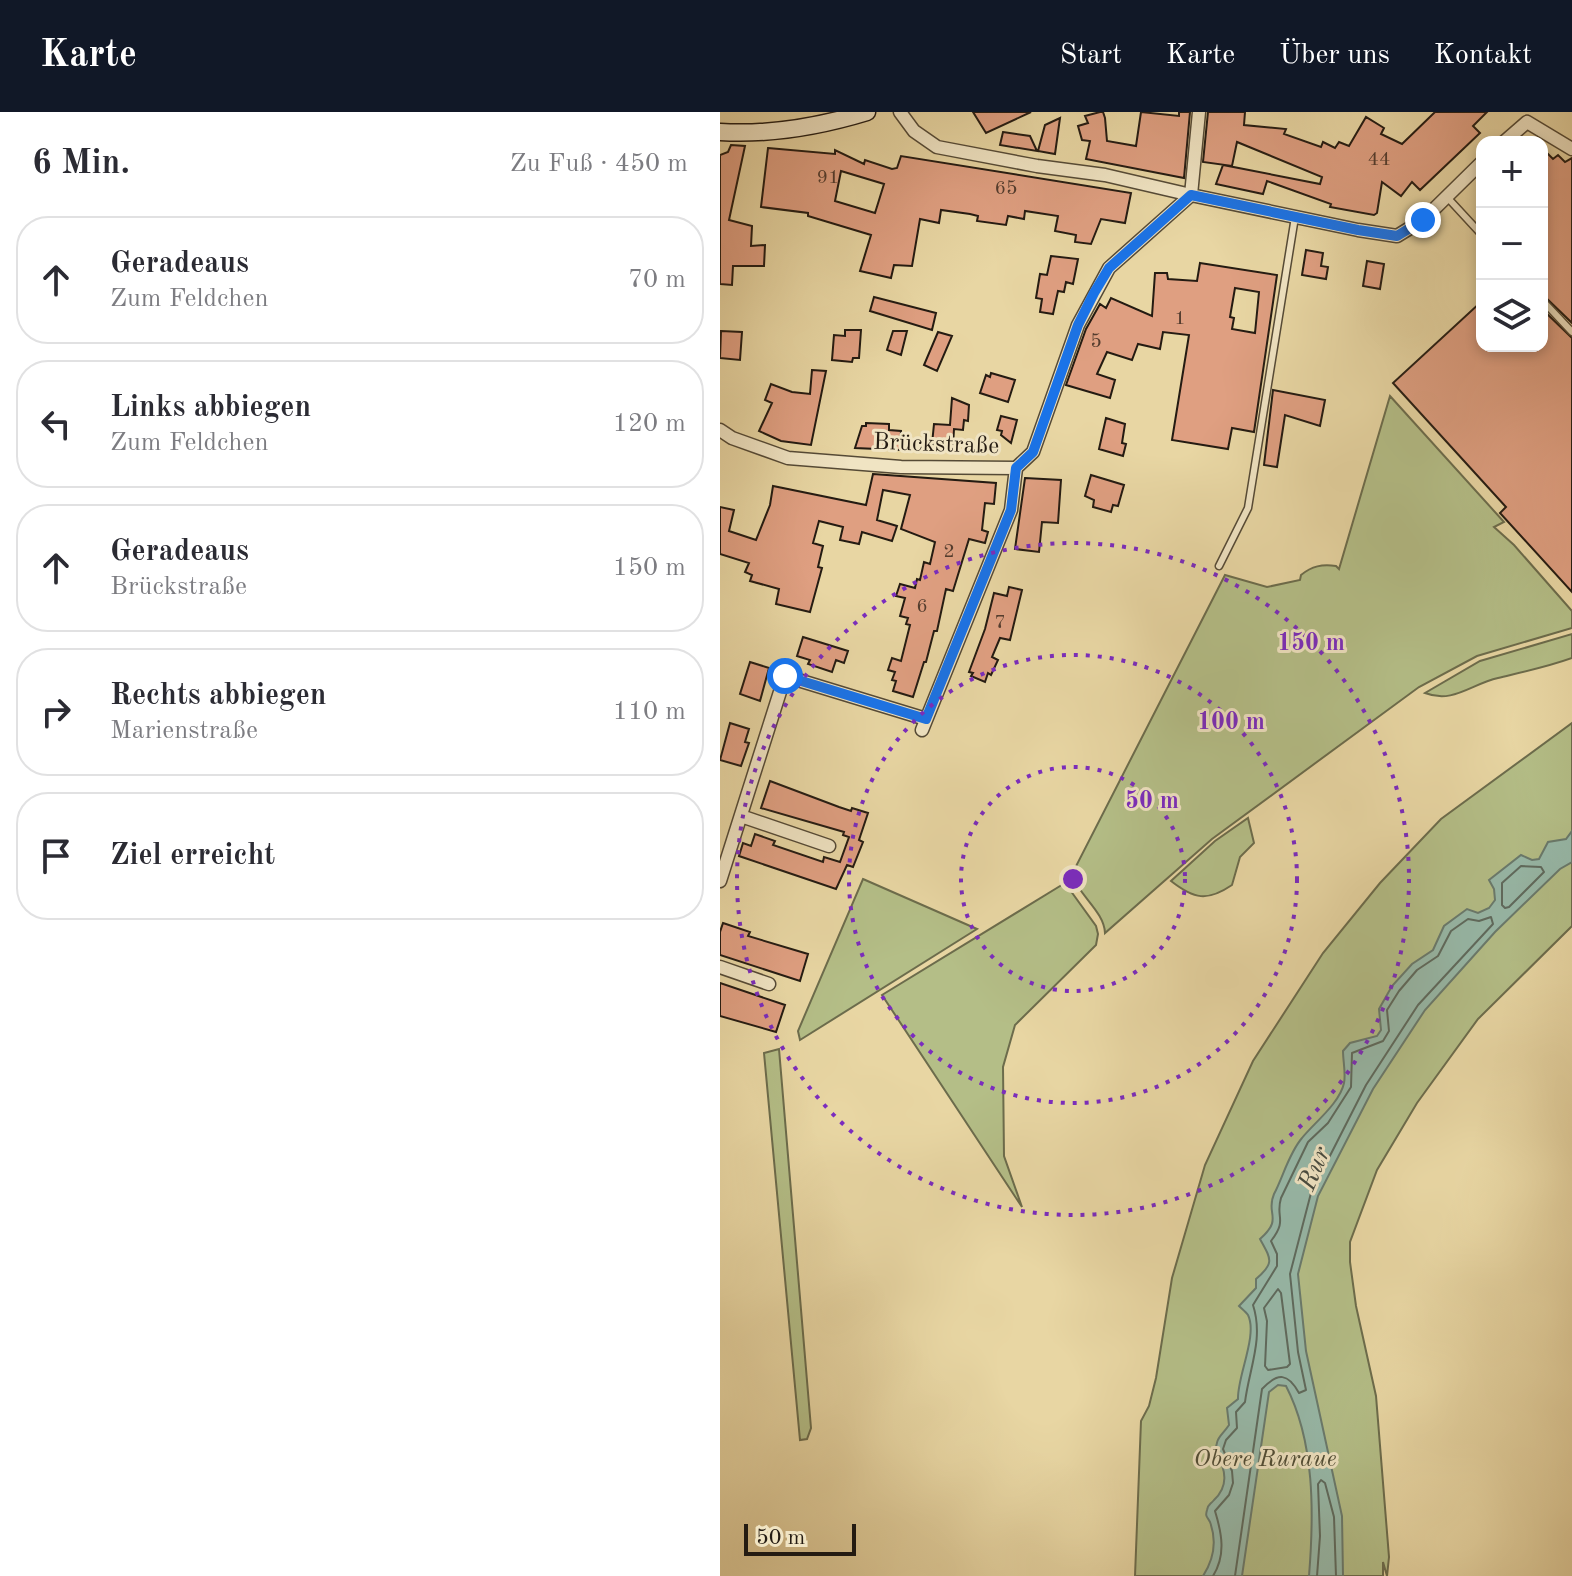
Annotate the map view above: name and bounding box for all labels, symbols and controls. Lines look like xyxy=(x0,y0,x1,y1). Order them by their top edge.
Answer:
text: Karte xyxy=(40,37,137,75)
text: Start xyxy=(1060,42,1122,70)
text: Karte xyxy=(1166,42,1235,70)
text: Über uns xyxy=(1279,42,1390,70)
text: Kontakt xyxy=(1434,42,1532,70)
map controls xyxy=(1476,136,1548,352)
button: + xyxy=(1476,136,1548,208)
text: 6 Min. xyxy=(32,147,130,181)
house number: 44 xyxy=(1367,150,1391,170)
text: Zu Fuß · 450 m xyxy=(510,151,688,177)
house number: 91 xyxy=(816,168,840,188)
house number: 65 xyxy=(994,179,1018,199)
route end xyxy=(1405,202,1441,238)
button: − xyxy=(1476,208,1548,280)
text: Geradeaus xyxy=(110,249,249,279)
icon: ahead xyxy=(34,258,78,302)
text: 70 m xyxy=(628,267,686,293)
button: layers xyxy=(1476,280,1548,352)
text: Zum Feldchen xyxy=(110,286,269,312)
house number: 1 xyxy=(1174,309,1186,329)
house number: 5 xyxy=(1090,332,1102,352)
text: Links abbiegen xyxy=(110,393,311,423)
icon: left xyxy=(34,402,78,446)
text: 120 m xyxy=(613,411,686,437)
text: Zum Feldchen xyxy=(110,430,269,456)
street label: Brückstraße xyxy=(872,431,1000,459)
text: Geradeaus xyxy=(110,537,249,567)
house number: 2 xyxy=(943,542,955,562)
icon: ahead xyxy=(34,546,78,590)
text: 150 m xyxy=(613,555,686,581)
text: Brückstraße xyxy=(110,574,247,600)
house number: 6 xyxy=(916,597,928,617)
house number: 7 xyxy=(994,613,1006,633)
text: 150 m xyxy=(1277,631,1345,656)
route start xyxy=(767,658,803,694)
text: Rechts abbiegen xyxy=(110,681,327,711)
icon: right xyxy=(34,690,78,734)
text: 110 m xyxy=(613,699,686,725)
text: 100 m xyxy=(1197,711,1265,735)
text: Marienstraße xyxy=(110,718,258,744)
text: 50 m xyxy=(1125,789,1179,814)
icon: arrive xyxy=(34,834,78,878)
text: Ziel erreicht xyxy=(110,841,275,871)
centre of rings xyxy=(1059,865,1087,893)
water label: Rur xyxy=(1294,1143,1336,1196)
park label: Obere Ruraue xyxy=(1193,1448,1337,1472)
scale bar xyxy=(744,1520,856,1556)
text: 50 m xyxy=(756,1527,805,1549)

